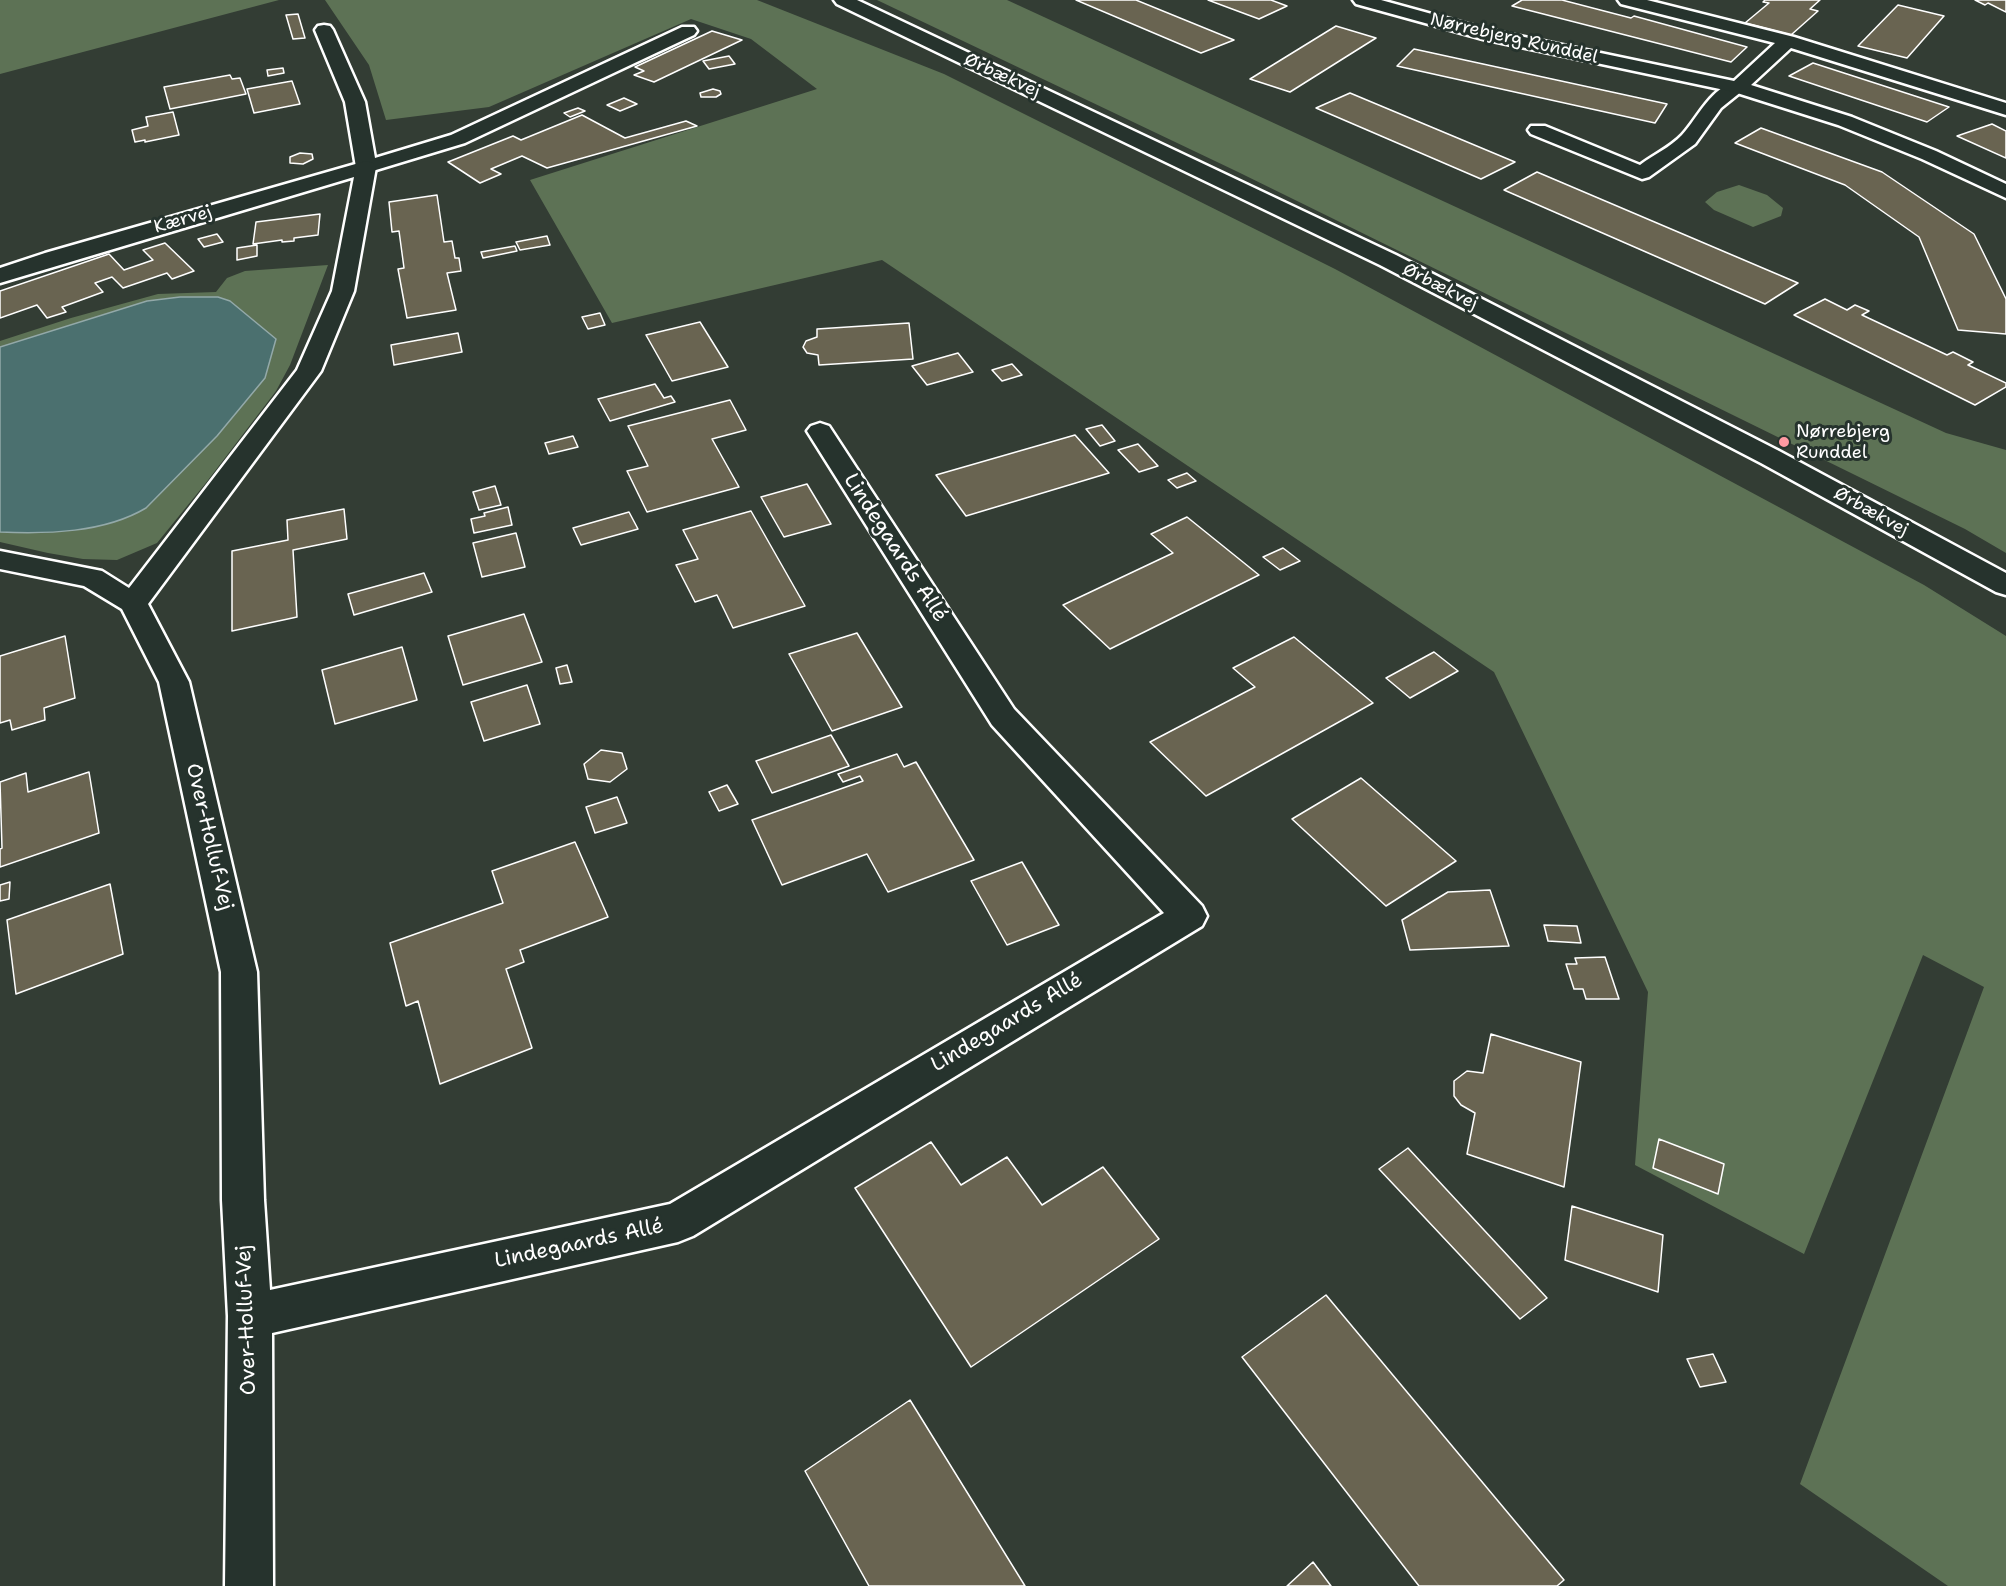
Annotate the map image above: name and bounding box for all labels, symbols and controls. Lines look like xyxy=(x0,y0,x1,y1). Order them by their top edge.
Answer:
street label: Nørrebjerg Runddel xyxy=(1428,9,1600,69)
street label: Ørbækvej xyxy=(960,49,1044,103)
street label: Kærvej xyxy=(151,201,215,239)
street label: Ørbækvej xyxy=(1399,259,1481,315)
place label: Nørrebjerg Runddel xyxy=(1796,421,1890,464)
marker: Nørrebjerg Runddel xyxy=(1777,435,1791,449)
street label: Lindegaards Allé xyxy=(838,469,952,627)
street label: Ørbækvej xyxy=(1830,483,1912,541)
street label: Over-Holluf-Vej xyxy=(180,761,238,913)
street label: Lindegaards Allé xyxy=(927,968,1087,1078)
street label: Lindegaards Allé xyxy=(492,1214,666,1274)
street label: Over-Holluf-Vej xyxy=(232,1244,262,1396)

